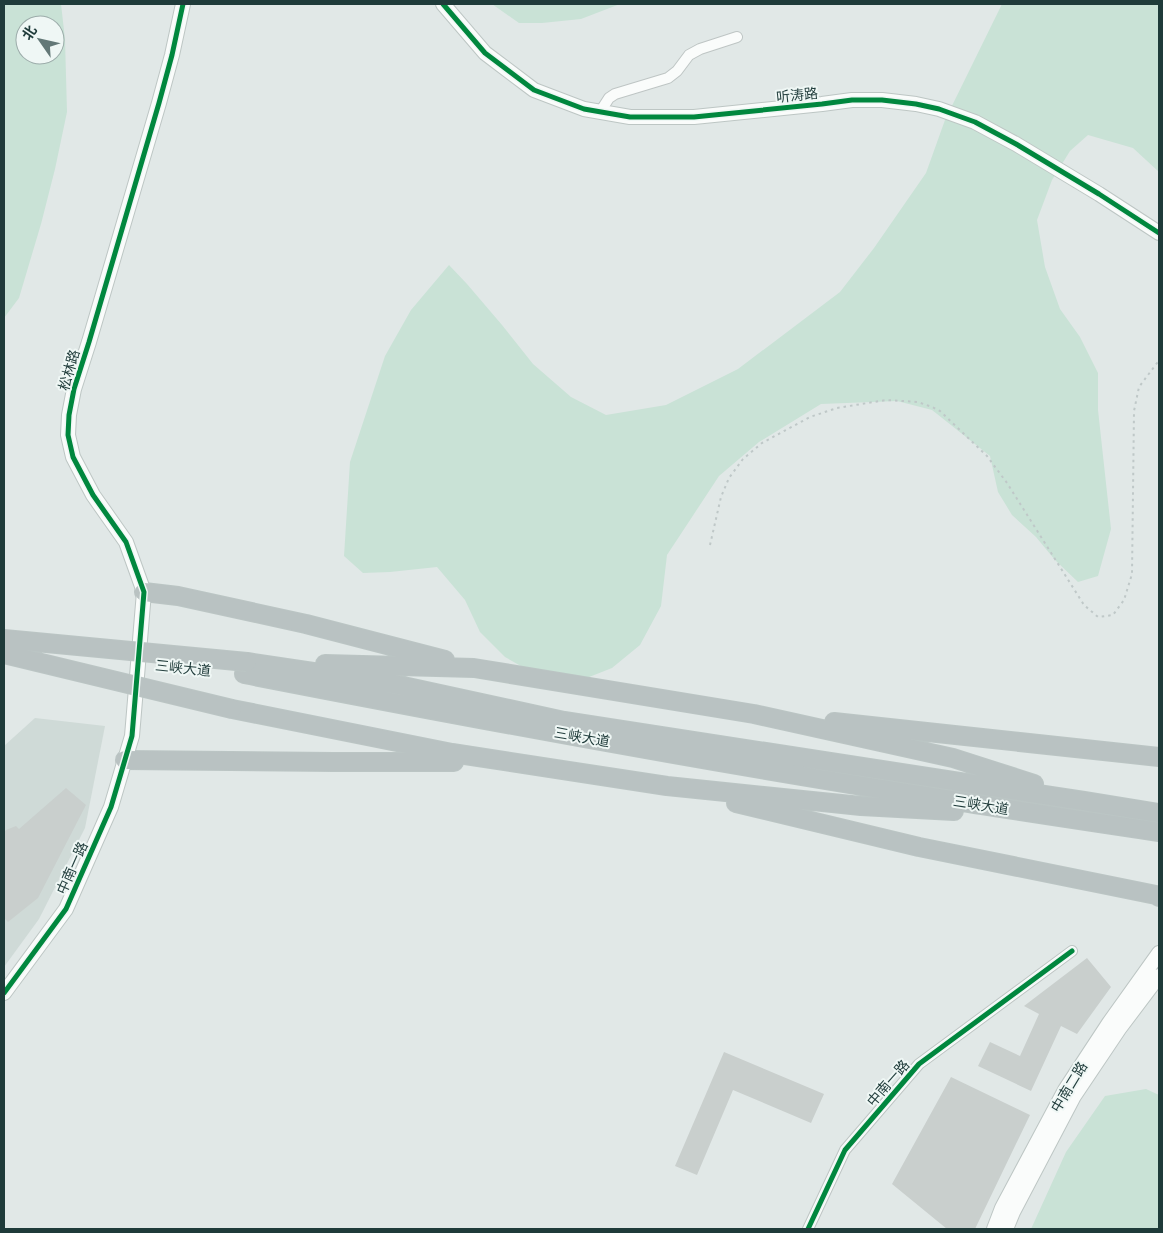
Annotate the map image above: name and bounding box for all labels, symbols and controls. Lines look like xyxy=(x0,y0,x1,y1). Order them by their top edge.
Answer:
north arrow xyxy=(15,15,65,65)
text: 北 xyxy=(19,22,41,44)
street label: 听涛路 xyxy=(775,85,819,106)
street label: 松林路 xyxy=(56,348,83,393)
street label: 三峡大道 xyxy=(154,657,212,680)
street label: 三峡大道 xyxy=(553,724,611,751)
street label: 三峡大道 xyxy=(952,793,1010,818)
street label: 中南一路 xyxy=(53,839,92,897)
street label: 中南一路 xyxy=(864,1057,913,1110)
street label: 中南二路 xyxy=(1048,1059,1091,1116)

